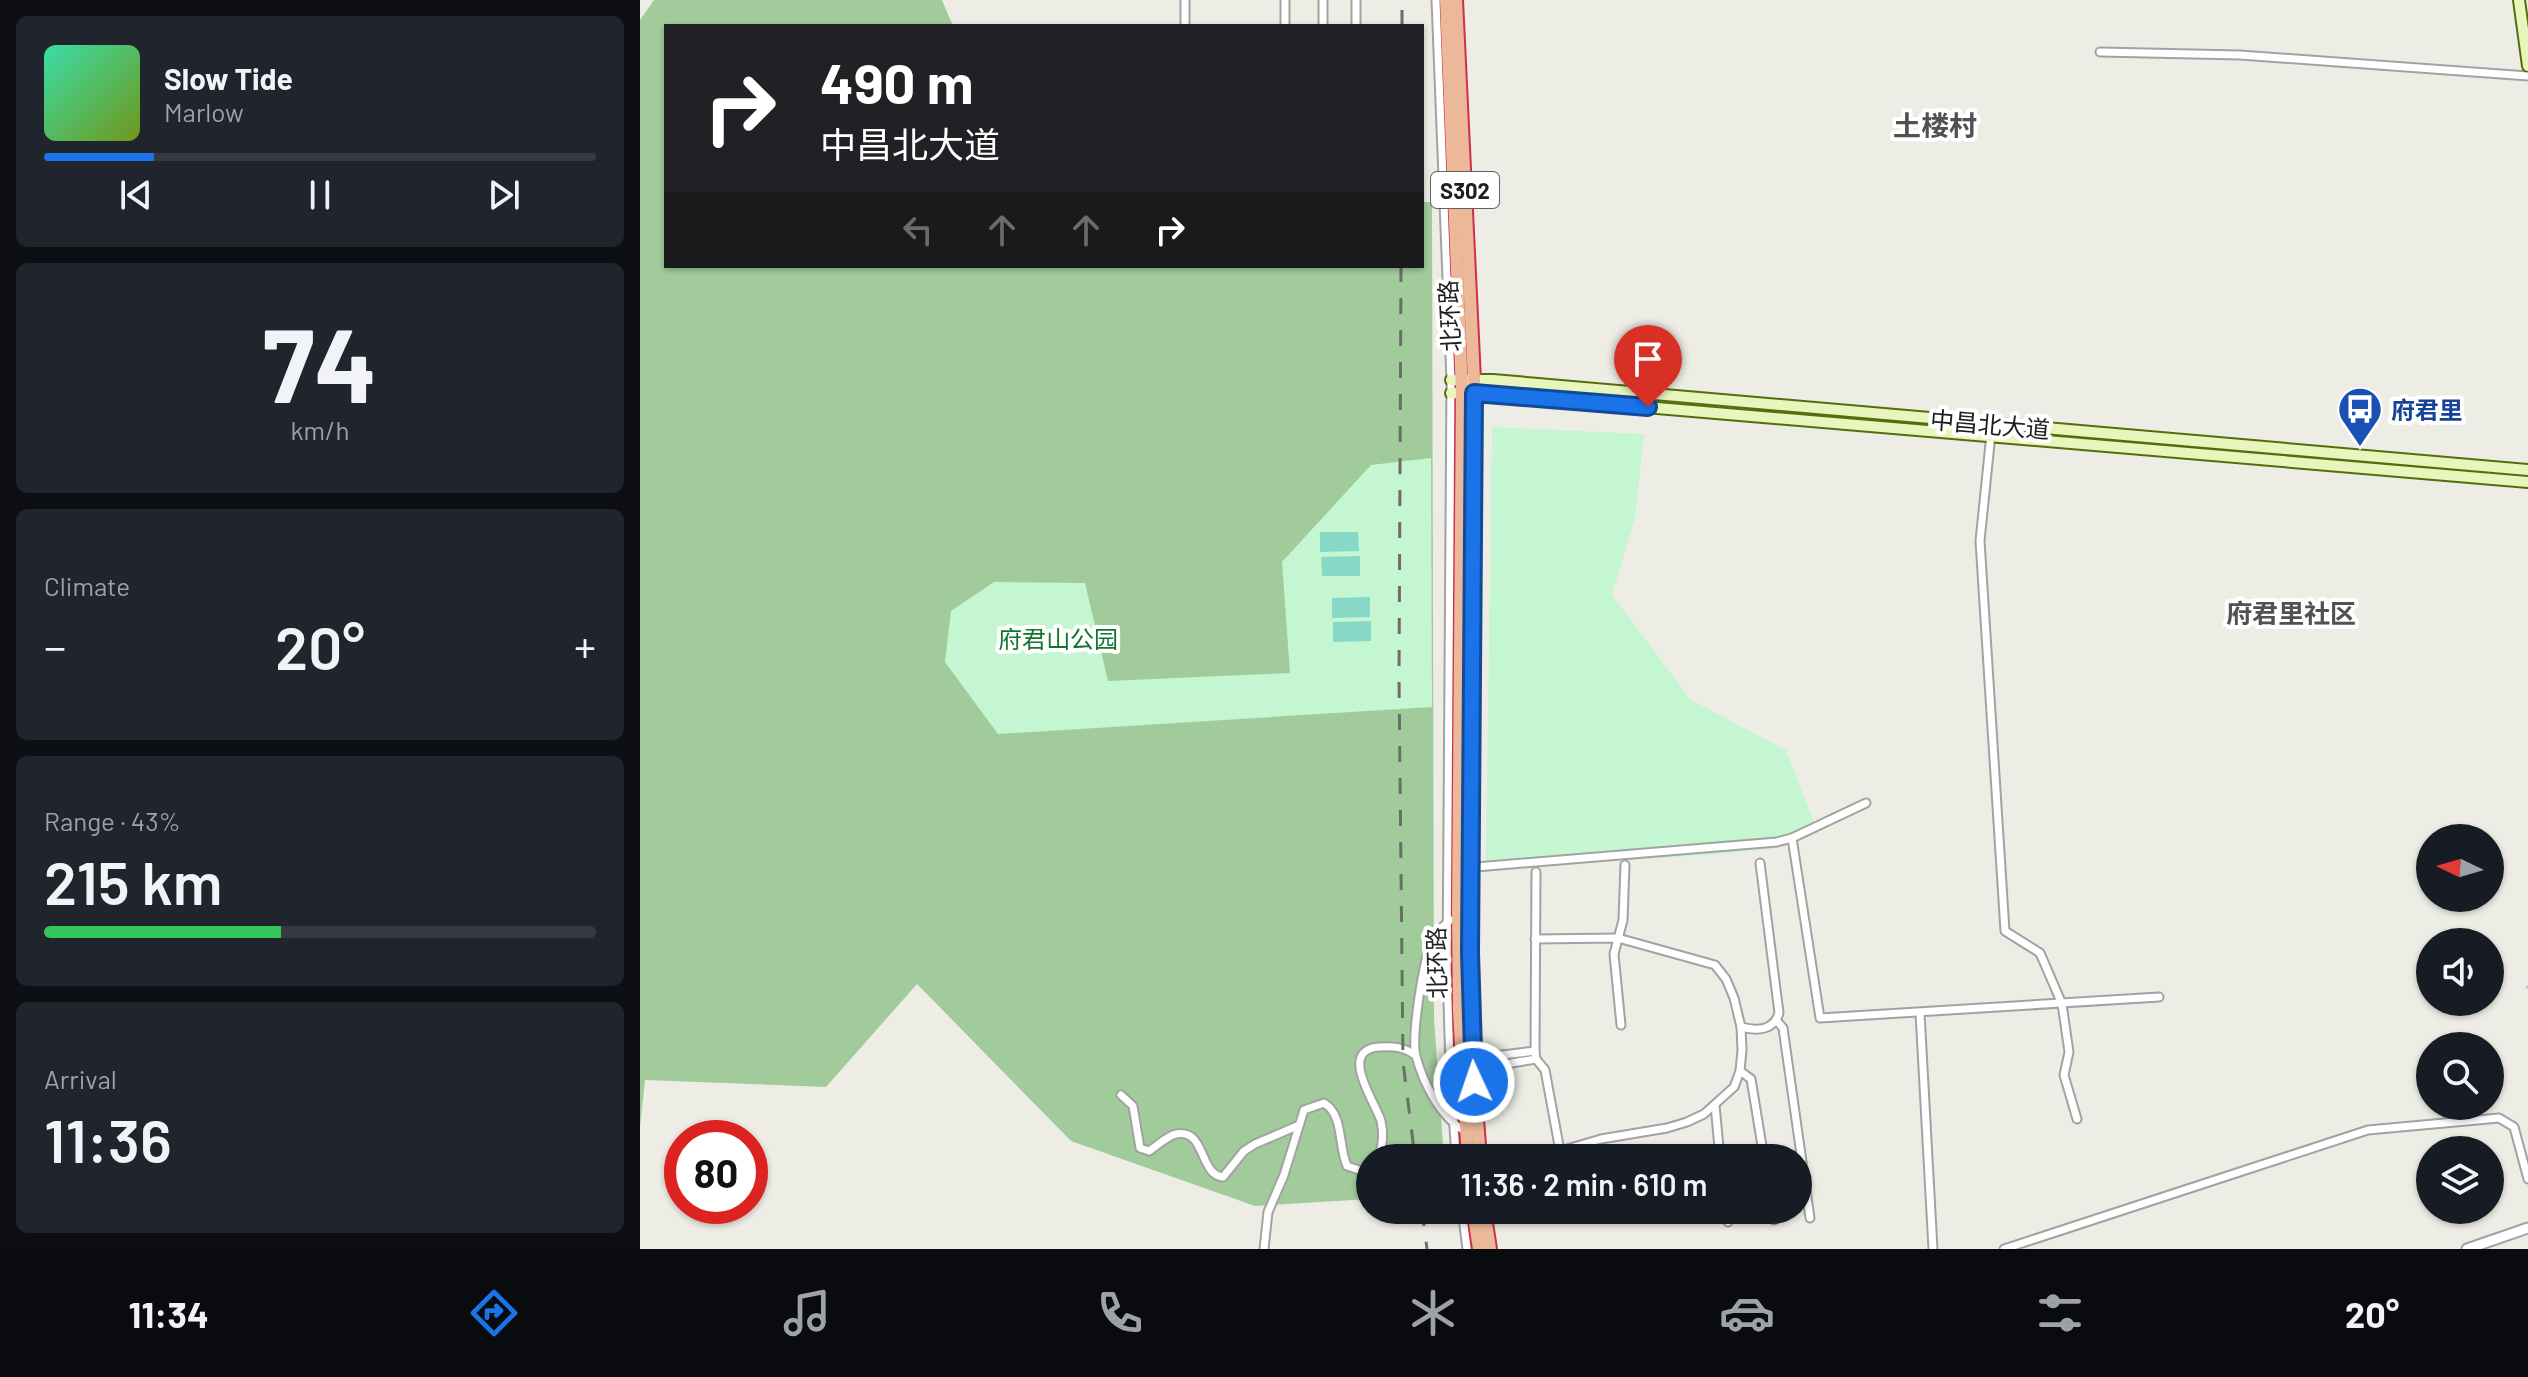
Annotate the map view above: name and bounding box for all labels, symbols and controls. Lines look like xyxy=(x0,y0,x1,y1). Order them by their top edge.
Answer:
text: 490 m xyxy=(820,48,974,115)
icon: right xyxy=(688,56,792,160)
text: Slow Tide xyxy=(164,60,293,96)
text: Marlow xyxy=(164,96,244,127)
district label: 土楼村 xyxy=(1893,108,1977,142)
text: 中昌北大道 xyxy=(820,122,1000,165)
road number: S302 xyxy=(1431,172,1499,208)
icon: previous xyxy=(114,173,158,217)
icon: pause xyxy=(298,173,342,217)
icon: next xyxy=(482,173,526,217)
icon: left xyxy=(896,208,940,252)
icon: ahead xyxy=(980,208,1024,252)
icon: ahead xyxy=(1064,208,1108,252)
icon: right xyxy=(1148,208,1192,252)
street label: 北环路 xyxy=(1433,279,1465,353)
text: 74 xyxy=(263,299,377,424)
pin xyxy=(1614,325,1682,407)
icon: arrive xyxy=(1626,337,1670,381)
bus stop icon: 府君里 xyxy=(2336,385,2384,448)
place label: 府君里 xyxy=(2391,395,2463,424)
street label: 中昌北大道 xyxy=(1929,404,2051,444)
text: km/h xyxy=(291,414,349,445)
text: Climate xyxy=(44,570,130,601)
district label: 府君里社区 xyxy=(2226,597,2356,628)
text: 20° xyxy=(275,610,365,682)
text: − xyxy=(44,619,66,672)
text: + xyxy=(574,619,596,672)
park label: 府君山公园 xyxy=(998,624,1118,653)
text: Range · 43% xyxy=(44,805,181,836)
north arrow xyxy=(2416,824,2504,912)
map controls xyxy=(2416,824,2504,1224)
text: 215 km xyxy=(44,845,223,917)
street label: 北环路 xyxy=(1421,927,1451,999)
button: sound xyxy=(2416,928,2504,1016)
button: search xyxy=(2416,1032,2504,1120)
position arrow xyxy=(1432,1040,1516,1124)
text: Arrival xyxy=(44,1063,117,1094)
text: 11:36 xyxy=(44,1103,172,1175)
speed limit sign: 80 xyxy=(664,1120,768,1224)
button: layers xyxy=(2416,1136,2504,1224)
text: 11:36 · 2 min · 610 m xyxy=(1461,1166,1707,1202)
icon: directions xyxy=(466,1285,522,1341)
icon: music xyxy=(779,1285,835,1341)
icon: phone xyxy=(1092,1285,1148,1341)
icon: climate xyxy=(1405,1285,1461,1341)
icon: car xyxy=(1719,1285,1775,1341)
icon: filters xyxy=(2032,1285,2088,1341)
text: 11:34 xyxy=(129,1292,209,1335)
text: 20° xyxy=(2345,1292,2399,1335)

